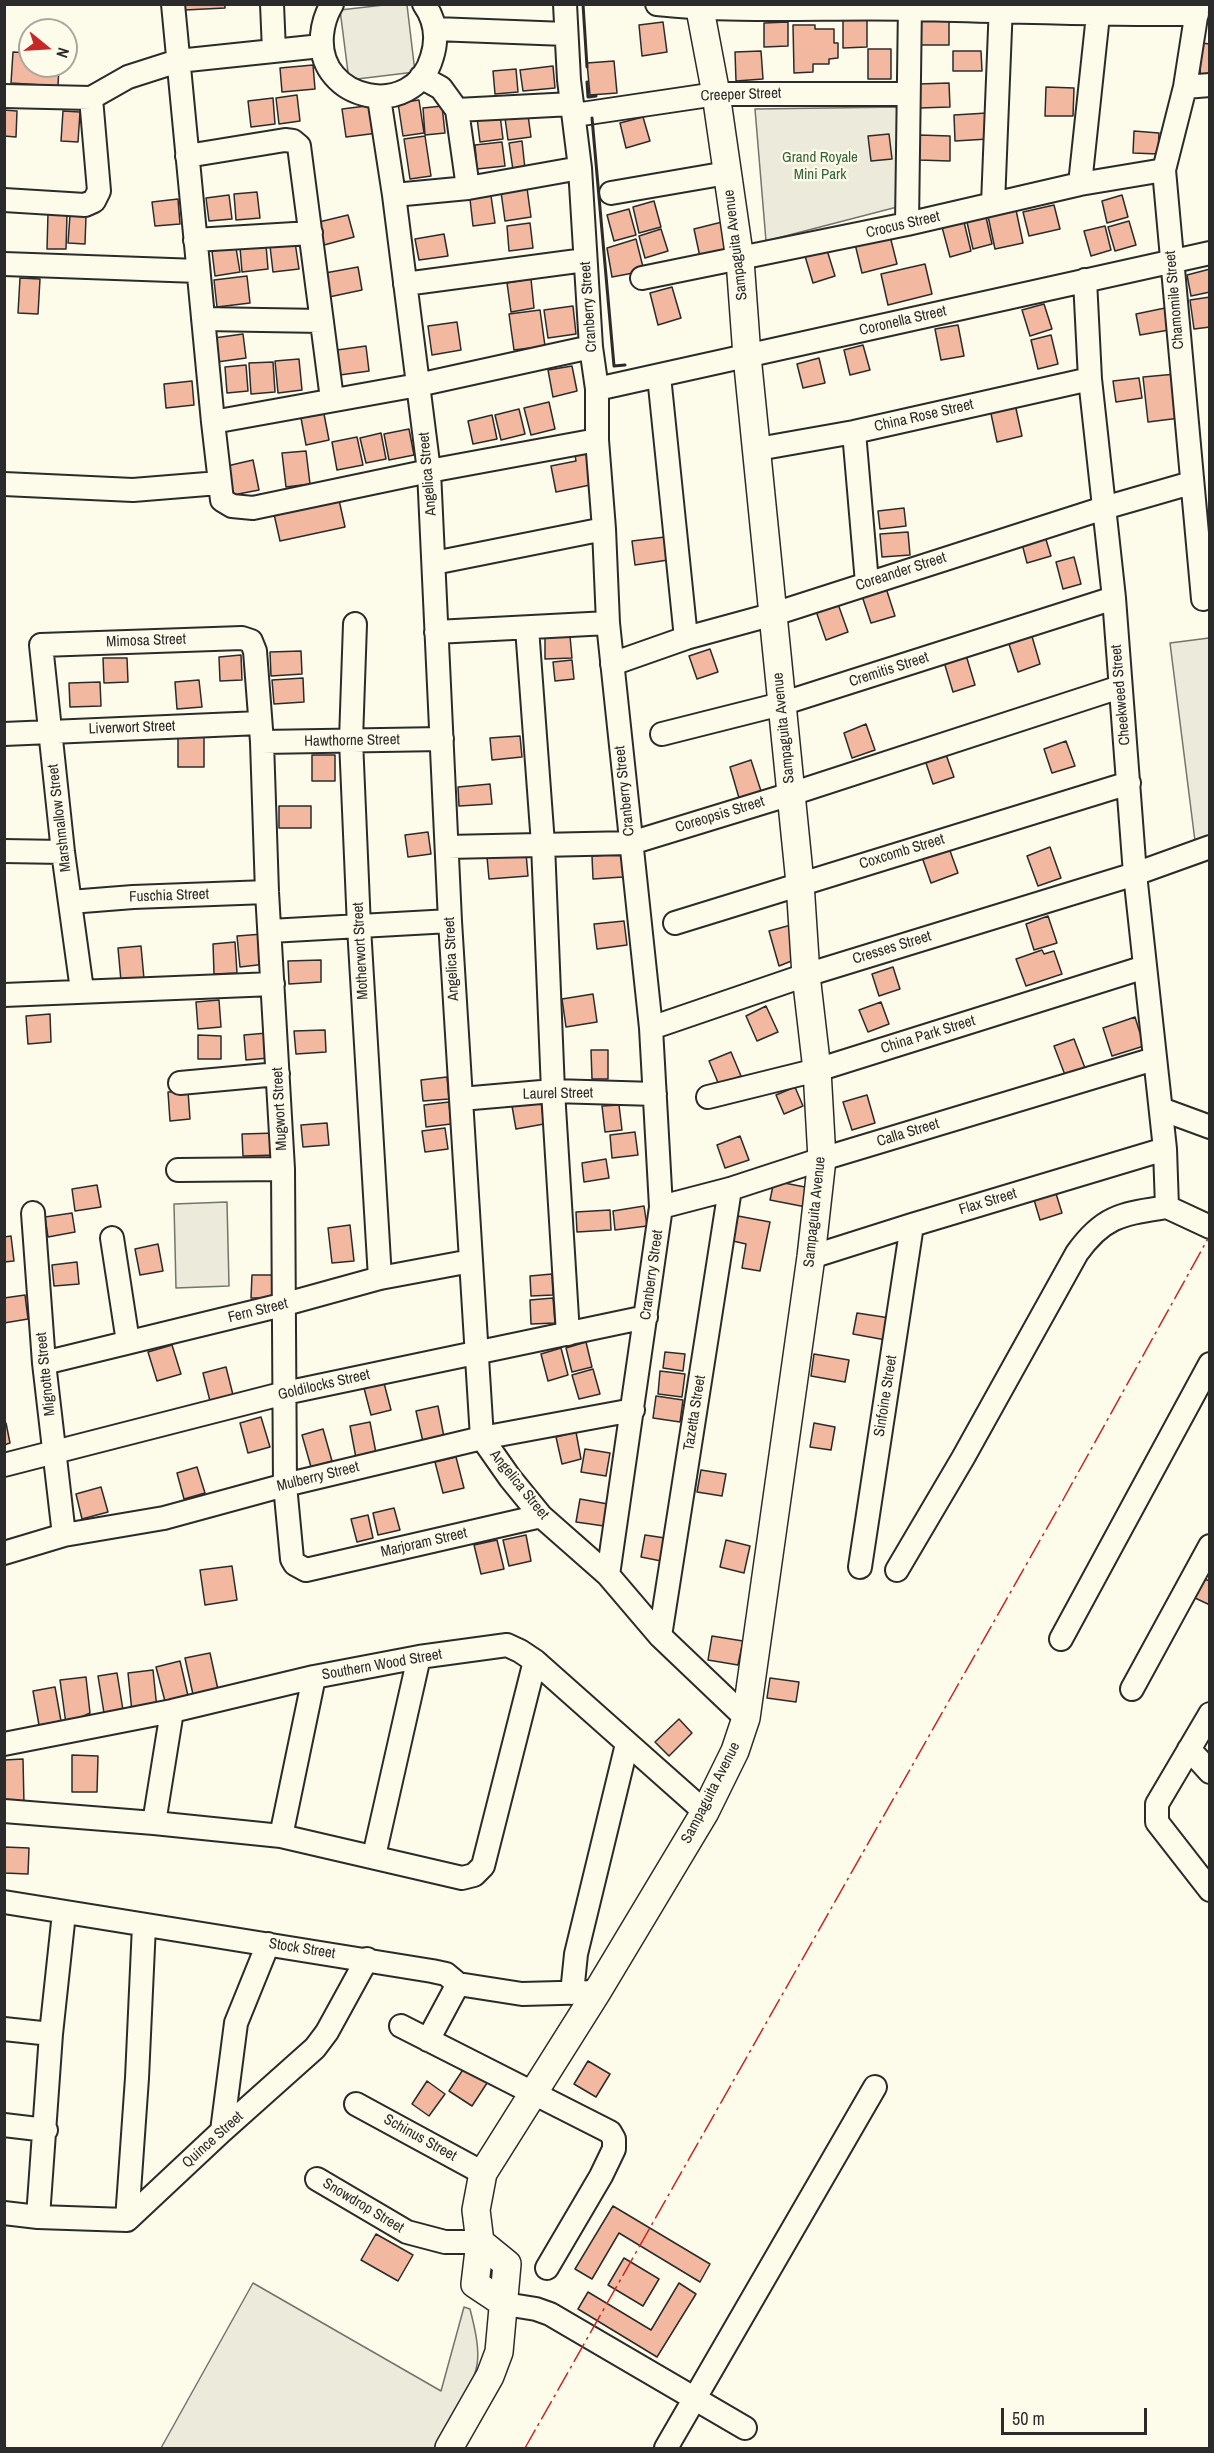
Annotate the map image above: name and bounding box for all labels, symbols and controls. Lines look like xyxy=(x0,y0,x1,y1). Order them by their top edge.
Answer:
north arrow xyxy=(18,18,78,78)
text: N xyxy=(51,45,75,61)
street label: Creeper Street xyxy=(700,85,782,105)
park label: Grand Royale Mini Park xyxy=(782,149,858,184)
street label: Sampaguita Avenue xyxy=(720,189,752,301)
street label: Crocus Street xyxy=(864,208,942,242)
street label: Chamomile Street xyxy=(1162,250,1188,350)
street label: Cranberry Street xyxy=(577,261,601,353)
street label: Coronella Street xyxy=(858,302,948,340)
street label: China Rose Street xyxy=(873,396,975,436)
street label: Angelica Street xyxy=(415,431,441,517)
street label: Coreander Street xyxy=(853,549,949,595)
street label: Mimosa Street xyxy=(106,631,186,651)
street label: Cheekweed Street xyxy=(1108,644,1134,746)
street label: Cremitis Street xyxy=(847,649,931,691)
street label: Sampaguita Avenue xyxy=(769,672,799,784)
street label: Liverwort Street xyxy=(88,717,176,739)
street label: Hawthorne Street xyxy=(304,731,400,751)
street label: Cranberry Street xyxy=(611,745,639,837)
street label: Marshmallow Street xyxy=(44,763,76,873)
street label: Coreopsis Street xyxy=(673,793,767,837)
street label: Coxcomb Street xyxy=(857,831,947,873)
street label: Fuschia Street xyxy=(129,886,209,906)
street label: Motherwort Street xyxy=(349,902,373,1000)
street label: Angelica Street xyxy=(441,917,463,1001)
street label: Cresses Street xyxy=(850,928,934,968)
street label: China Park Street xyxy=(879,1012,977,1058)
street label: Mugwort Street xyxy=(269,1067,291,1151)
street label: Laurel Street xyxy=(523,1084,593,1104)
street label: Calla Street xyxy=(875,1115,941,1151)
street label: Sampaguita Avenue xyxy=(800,1156,830,1268)
street label: Flax Street xyxy=(957,1185,1019,1219)
street label: Cranberry Street xyxy=(637,1229,667,1321)
street label: Fern Street xyxy=(226,1295,290,1327)
street label: Mignotte Street xyxy=(33,1331,59,1417)
street label: Sinfoine Street xyxy=(871,1354,901,1438)
street label: Goldilocks Street xyxy=(276,1366,372,1404)
street label: Tazetta Street xyxy=(680,1374,710,1452)
street label: Angelica Street xyxy=(486,1447,552,1523)
street label: Mulberry Street xyxy=(275,1458,361,1496)
street label: Marjoram Street xyxy=(379,1524,469,1562)
street label: Southern Wood Street xyxy=(321,1646,443,1684)
street label: Sampaguita Avenue xyxy=(678,1739,744,1847)
street label: Stock Street xyxy=(268,1935,336,1963)
street label: Quince Street xyxy=(179,2108,247,2172)
street label: Schinus Street xyxy=(380,2111,460,2165)
street label: Snowdrop Street xyxy=(319,2175,407,2237)
scale bar xyxy=(1004,2396,1150,2434)
text: 50 m xyxy=(1012,2406,1045,2431)

